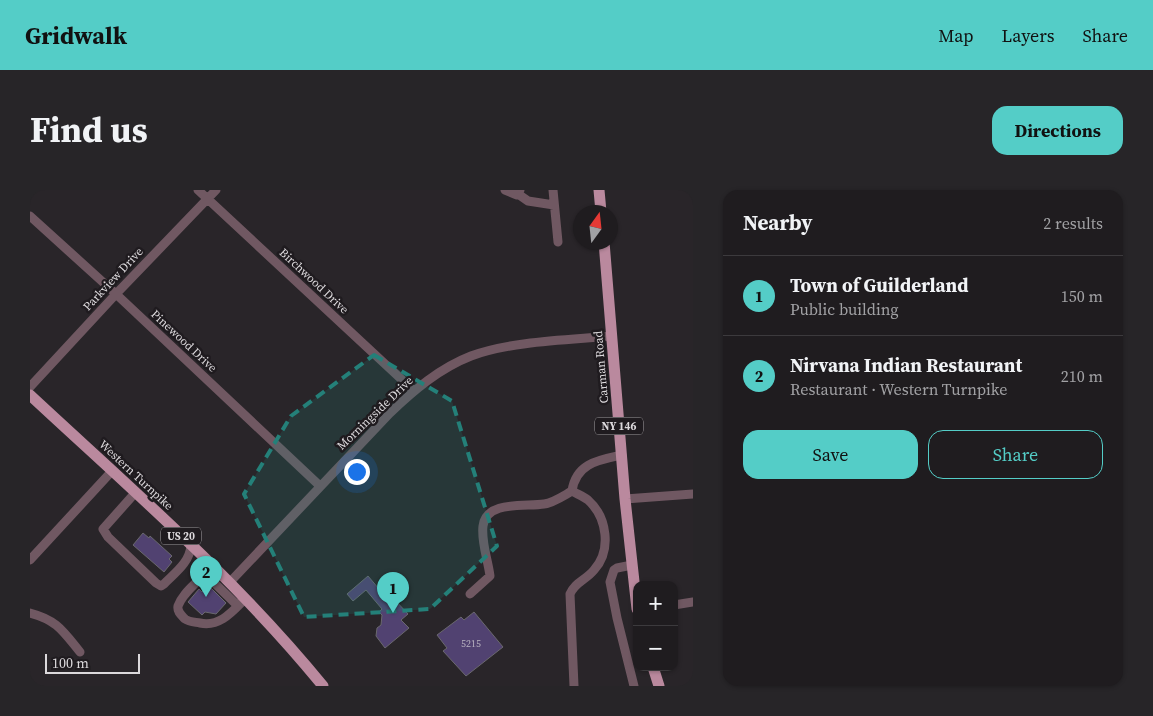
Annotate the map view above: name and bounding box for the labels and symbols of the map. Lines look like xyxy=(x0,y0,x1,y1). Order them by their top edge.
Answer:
north arrow xyxy=(573,205,618,250)
street label: Parkview Drive xyxy=(79,244,147,314)
street label: Birchwood Drive xyxy=(276,245,352,317)
street label: Pinewood Drive xyxy=(148,306,220,376)
street label: Carman Road xyxy=(590,330,612,404)
street label: Morningside Drive xyxy=(333,373,417,453)
road number: NY 146 xyxy=(595,418,643,435)
street label: Western Turnpike xyxy=(95,436,177,514)
your location xyxy=(344,459,370,485)
road number: US 20 xyxy=(161,528,201,544)
pin: 2 xyxy=(190,556,222,597)
pin: 1 xyxy=(377,572,409,613)
house number: 5215 xyxy=(461,637,481,650)
scale bar xyxy=(45,651,140,674)

